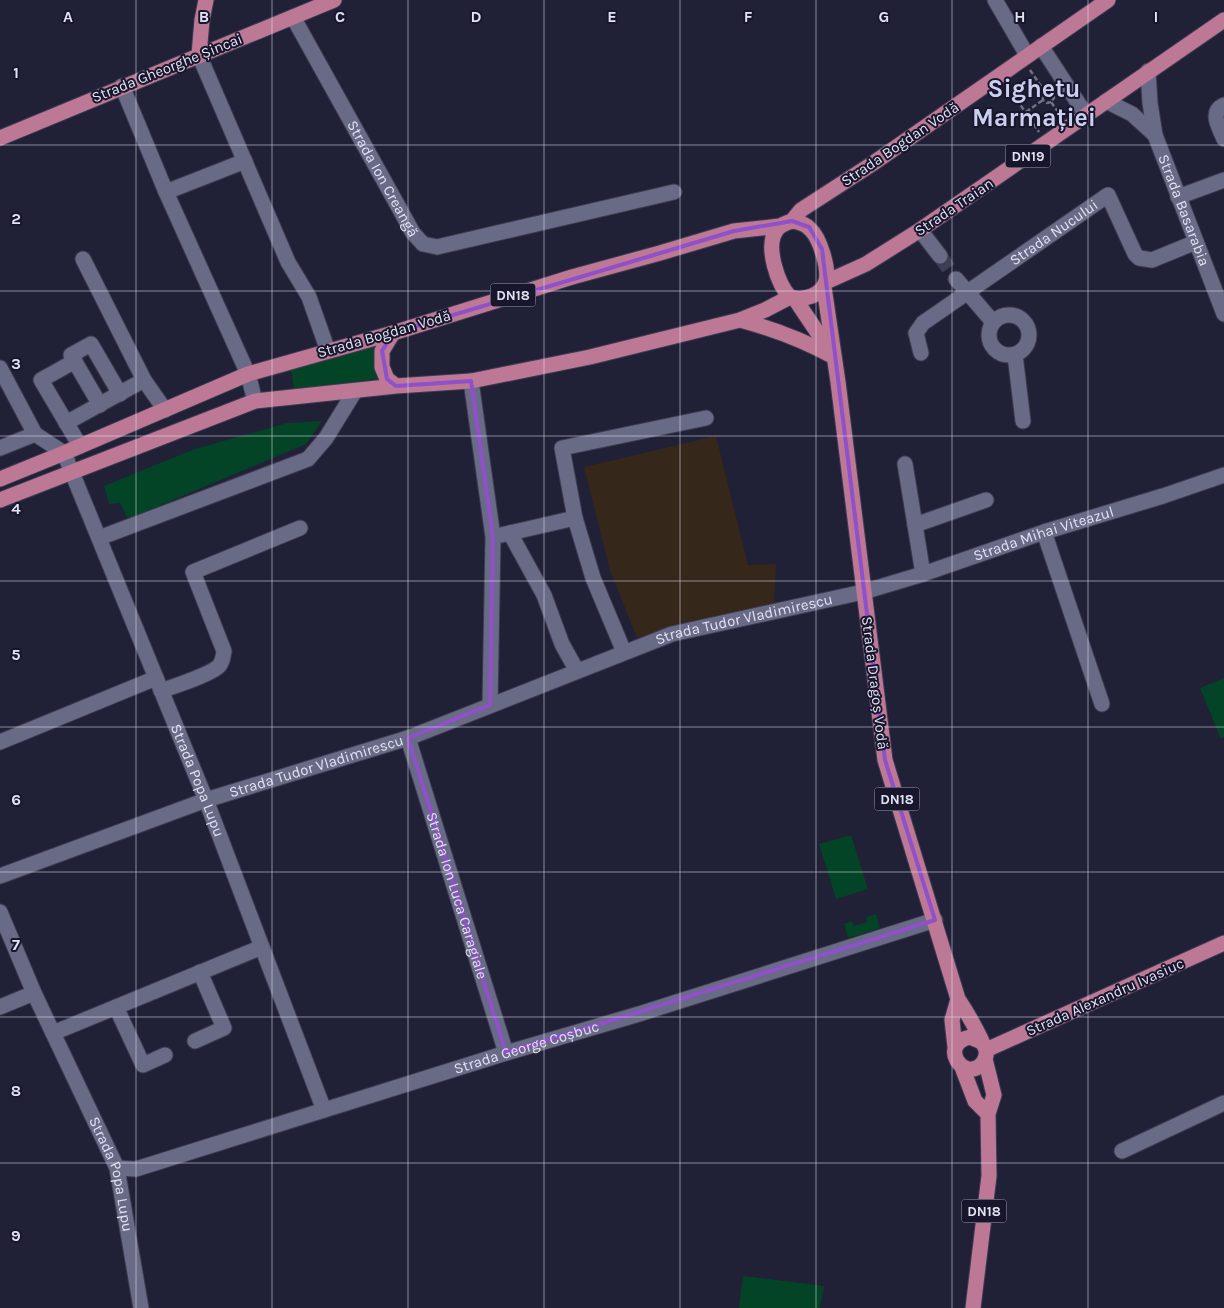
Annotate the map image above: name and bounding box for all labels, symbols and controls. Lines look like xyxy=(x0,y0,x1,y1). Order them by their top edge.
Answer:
text: A xyxy=(63,7,73,26)
text: B xyxy=(199,7,209,26)
text: C xyxy=(335,7,345,26)
text: D xyxy=(471,7,482,26)
text: E xyxy=(607,7,617,26)
text: F xyxy=(744,7,753,26)
text: G xyxy=(879,7,889,26)
text: H xyxy=(1014,7,1026,26)
text: I xyxy=(1154,7,1158,26)
street label: Strada Gheorghe Șincai xyxy=(89,30,245,106)
text: 1 xyxy=(13,63,19,82)
district label: Sighetu Marmației xyxy=(972,74,1096,132)
street label: Strada Bogdan Vodă xyxy=(838,98,962,190)
street label: Strada Ion Creangă xyxy=(343,117,422,240)
road number: DN19 xyxy=(1006,144,1050,168)
street label: Strada Basarabia xyxy=(1154,152,1214,269)
street label: Strada Traian xyxy=(911,174,997,240)
street label: Strada Nucului xyxy=(1006,196,1101,269)
text: 2 xyxy=(11,209,21,228)
road number: DN18 xyxy=(490,284,536,306)
street label: Strada Bogdan Vodă xyxy=(315,306,453,362)
text: 3 xyxy=(11,354,21,373)
text: 4 xyxy=(11,499,21,518)
street label: Strada Mihai Viteazul xyxy=(971,502,1116,565)
street label: Strada Tudor Vladimirescu xyxy=(653,590,834,649)
street label: Strada Dragoș Vodă xyxy=(858,615,892,751)
text: 5 xyxy=(11,645,21,664)
street label: Strada Popa Lupu xyxy=(167,721,228,839)
street label: Strada Tudor Vladimirescu xyxy=(227,731,406,801)
road number: DN18 xyxy=(874,788,920,811)
text: 6 xyxy=(11,790,21,809)
street label: Strada Ion Luca Caragiale xyxy=(423,810,491,981)
text: 7 xyxy=(12,935,20,954)
street label: Strada Alexandru Ivasiuc xyxy=(1023,954,1187,1040)
street label: Strada George Coșbuc xyxy=(452,1017,601,1078)
text: 8 xyxy=(11,1081,21,1100)
street label: Strada Popa Lupu xyxy=(85,1114,137,1233)
road number: DN18 xyxy=(962,1200,1006,1222)
text: 9 xyxy=(11,1226,21,1245)

